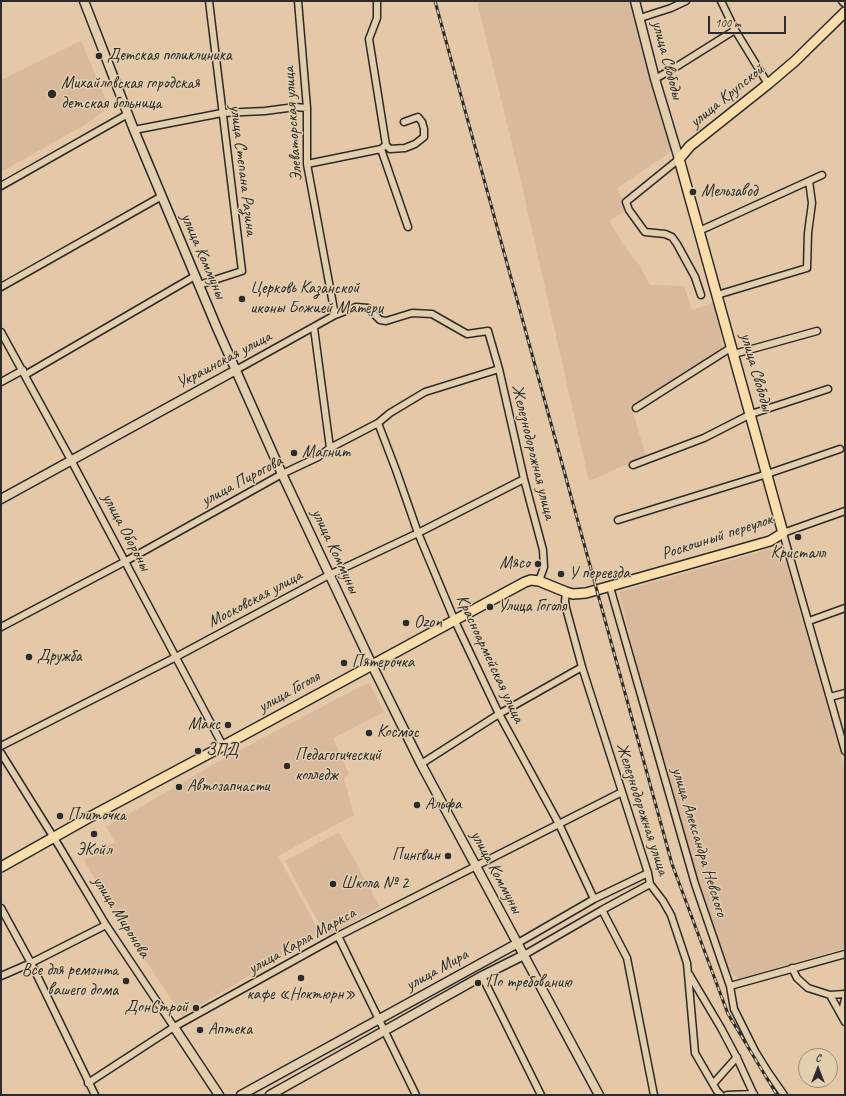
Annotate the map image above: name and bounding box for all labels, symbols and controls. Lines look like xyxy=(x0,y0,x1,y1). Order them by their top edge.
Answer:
scale bar xyxy=(710,8,788,34)
text: 100 m xyxy=(715,15,741,31)
street label: улица Свободы xyxy=(647,19,687,101)
place label: Детская поликлиника xyxy=(107,46,232,66)
marker: Детская поликлиника xyxy=(94,51,104,61)
street label: улица Крупской xyxy=(686,60,768,132)
street label: Элеваторская улица xyxy=(279,66,307,182)
place label: Михайловская городская детская больница xyxy=(61,74,200,114)
marker: Михайловская городская детская больница xyxy=(46,88,58,100)
street label: улица Степана Разина xyxy=(225,103,261,237)
place label: Мельзавод xyxy=(701,182,757,202)
marker: Мельзавод xyxy=(688,187,698,197)
street label: улица Коммуны xyxy=(176,210,230,302)
place label: Церковь Казанской иконы Божией Матери xyxy=(250,279,383,319)
marker: Церковь Казанской иконы Божией Матери xyxy=(237,294,247,304)
street label: Украинская улица xyxy=(173,326,275,394)
street label: улица Свободы xyxy=(735,331,777,413)
street label: Железнодорожная улица xyxy=(506,382,560,522)
place label: Магнит xyxy=(302,443,350,463)
marker: Магнит xyxy=(289,448,299,458)
street label: улица Пирогова xyxy=(198,451,286,511)
street label: улица Обороны xyxy=(97,490,155,574)
street label: улица Коммуны xyxy=(307,505,363,597)
street label: Роскошный переулок xyxy=(659,509,775,565)
marker: Кристалл xyxy=(793,532,803,542)
place label: Кристалл xyxy=(771,544,825,564)
place label: Мясо xyxy=(500,554,530,574)
marker: Мясо xyxy=(533,559,543,569)
place label: У переезда xyxy=(569,564,630,584)
street label: Московская улица xyxy=(204,566,306,632)
marker: У переезда xyxy=(556,569,566,579)
street label: Красноармейская улица xyxy=(451,592,529,726)
place label: Улица Гоголя xyxy=(498,597,566,617)
marker: Улица Гоголя xyxy=(485,602,495,612)
place label: Ozon xyxy=(414,613,442,633)
marker: Ozon xyxy=(401,618,411,628)
place label: Дружба xyxy=(37,647,81,667)
marker: Дружба xyxy=(24,652,34,662)
place label: Пятерочка xyxy=(352,653,414,673)
marker: Пятерочка xyxy=(339,658,349,668)
street label: улица Гоголя xyxy=(255,667,323,717)
place label: Макс xyxy=(188,715,220,735)
marker: Макс xyxy=(223,720,233,730)
place label: Космос xyxy=(377,723,419,743)
marker: Космос xyxy=(364,728,374,738)
street label: Железнодорожная улица xyxy=(611,740,673,878)
place label: ЗПД xyxy=(206,741,238,761)
marker: ЗПД xyxy=(193,746,203,756)
place label: Педагогический колледж xyxy=(295,746,381,786)
marker: Педагогический колледж xyxy=(282,761,292,771)
street label: улица Александра Невского xyxy=(667,765,731,919)
place label: Автозапчасти xyxy=(187,777,270,797)
marker: Автозапчасти xyxy=(174,782,184,792)
place label: Альфа xyxy=(425,795,461,815)
marker: Альфа xyxy=(412,800,422,810)
place label: Плиточка xyxy=(68,806,126,826)
marker: Плиточка xyxy=(55,811,65,821)
street label: улица Коммуны xyxy=(466,827,526,917)
marker: ЭКойл xyxy=(89,829,99,839)
place label: ЭКойл xyxy=(76,841,112,861)
place label: Пингвин xyxy=(392,846,440,866)
marker: Пингвин xyxy=(443,851,453,861)
street label: улица Миронова xyxy=(88,872,154,962)
place label: Школа № 2 xyxy=(341,874,408,894)
marker: Школа № 2 xyxy=(328,879,338,889)
street label: улица Карла Маркса xyxy=(245,903,359,979)
street label: улица Мира xyxy=(402,945,472,995)
place label: Все для ремонта вашего дома xyxy=(22,961,118,1001)
marker: кафе «Ноктюрн» xyxy=(296,973,306,983)
place label: По требованию xyxy=(486,973,572,993)
marker: Все для ремонта вашего дома xyxy=(121,976,131,986)
marker: По требованию xyxy=(473,978,483,988)
place label: кафе «Ноктюрн» xyxy=(247,985,355,1005)
place label: ДонСтрой xyxy=(125,998,188,1018)
marker: ДонСтрой xyxy=(191,1003,201,1013)
place label: Аптека xyxy=(208,1020,252,1040)
marker: Аптека xyxy=(195,1025,205,1035)
north arrow xyxy=(798,1048,838,1088)
text: С xyxy=(815,1050,821,1064)

